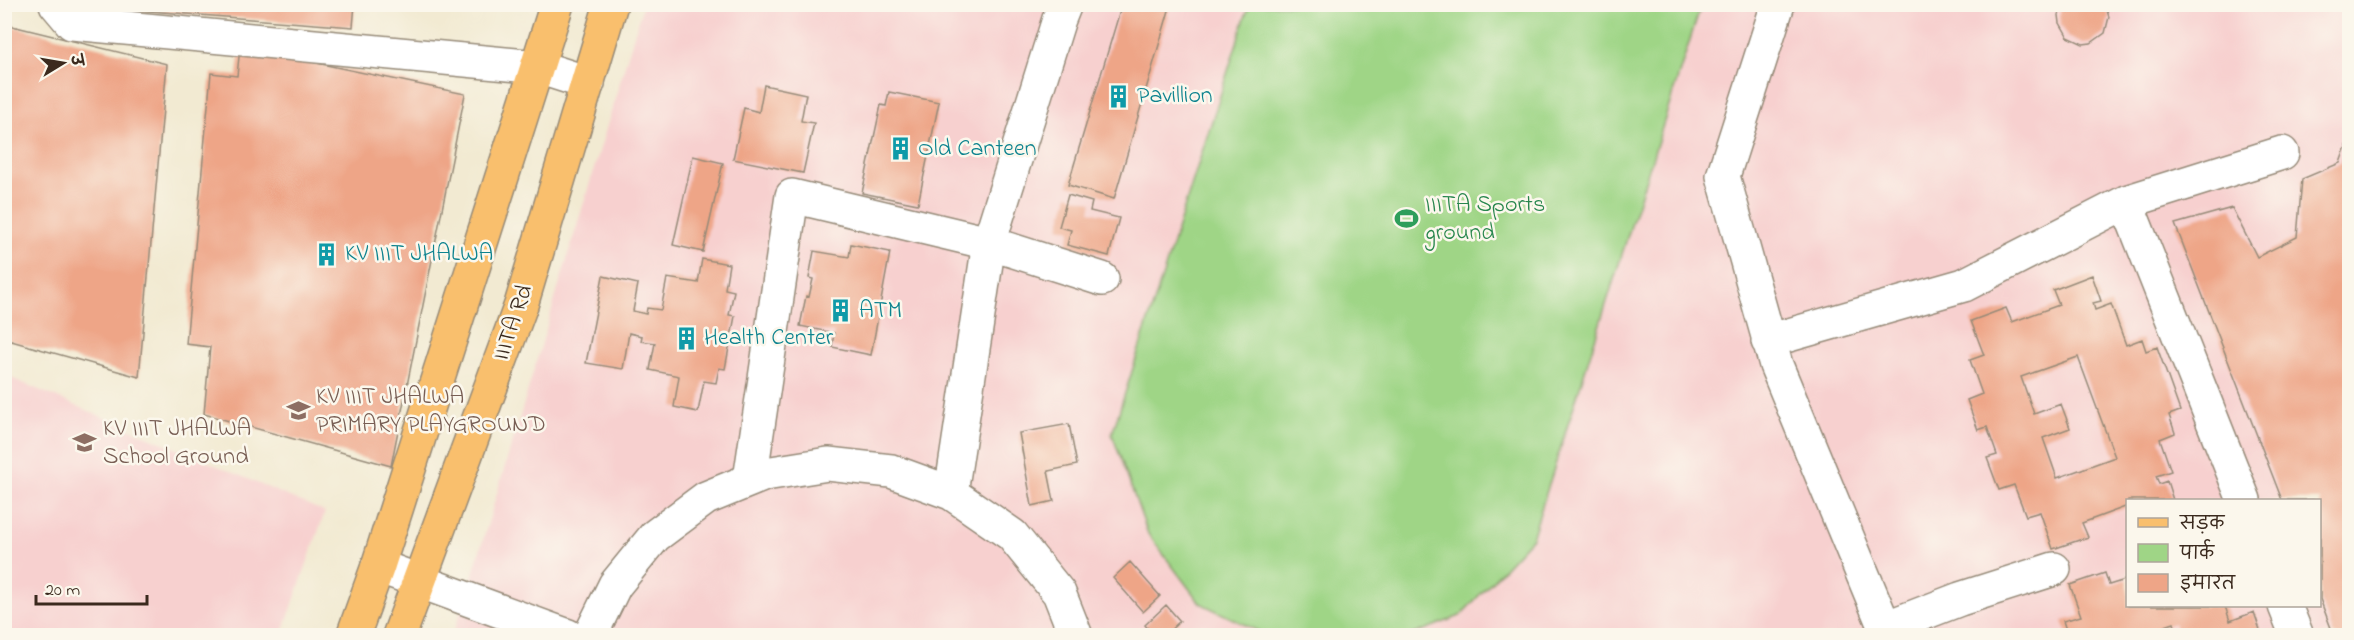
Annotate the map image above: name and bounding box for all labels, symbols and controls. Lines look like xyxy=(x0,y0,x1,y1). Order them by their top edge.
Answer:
north arrow xyxy=(33,33,93,93)
text: उ xyxy=(63,51,89,69)
place label: Pavillion xyxy=(1137,79,1213,114)
building icon: Pavillion xyxy=(1106,83,1132,109)
place label: Old Canteen xyxy=(918,132,1037,167)
building icon: Old Canteen xyxy=(887,136,913,162)
place label: IIITA Sports ground xyxy=(1424,188,1545,251)
sports icon: IIITA Sports ground xyxy=(1394,206,1420,232)
place label: KV IIIT JHALWA xyxy=(345,237,493,272)
building icon: KV IIIT JHALWA xyxy=(314,241,340,267)
street label: IIITA Rd xyxy=(485,280,543,366)
place label: ATM xyxy=(859,294,902,329)
building icon: ATM xyxy=(828,298,854,324)
place label: Health Center xyxy=(704,321,834,356)
building icon: Health Center xyxy=(673,325,699,351)
place label: KV IIIT JHALWA PRIMARY PLAYGROUND xyxy=(316,380,546,443)
school or university icon: KV IIIT JHALWA PRIMARY PLAYGROUND xyxy=(285,398,311,424)
place label: KV IIIT JHALWA School Ground xyxy=(103,412,251,475)
school or university icon: KV IIIT JHALWA School Ground xyxy=(72,430,98,456)
legend xyxy=(2126,499,2321,607)
text: सड़क xyxy=(2179,512,2225,538)
text: पार्क xyxy=(2179,539,2215,568)
scale bar xyxy=(36,568,147,606)
text: इमारत xyxy=(2180,572,2236,598)
text: 20 m xyxy=(45,578,80,604)

